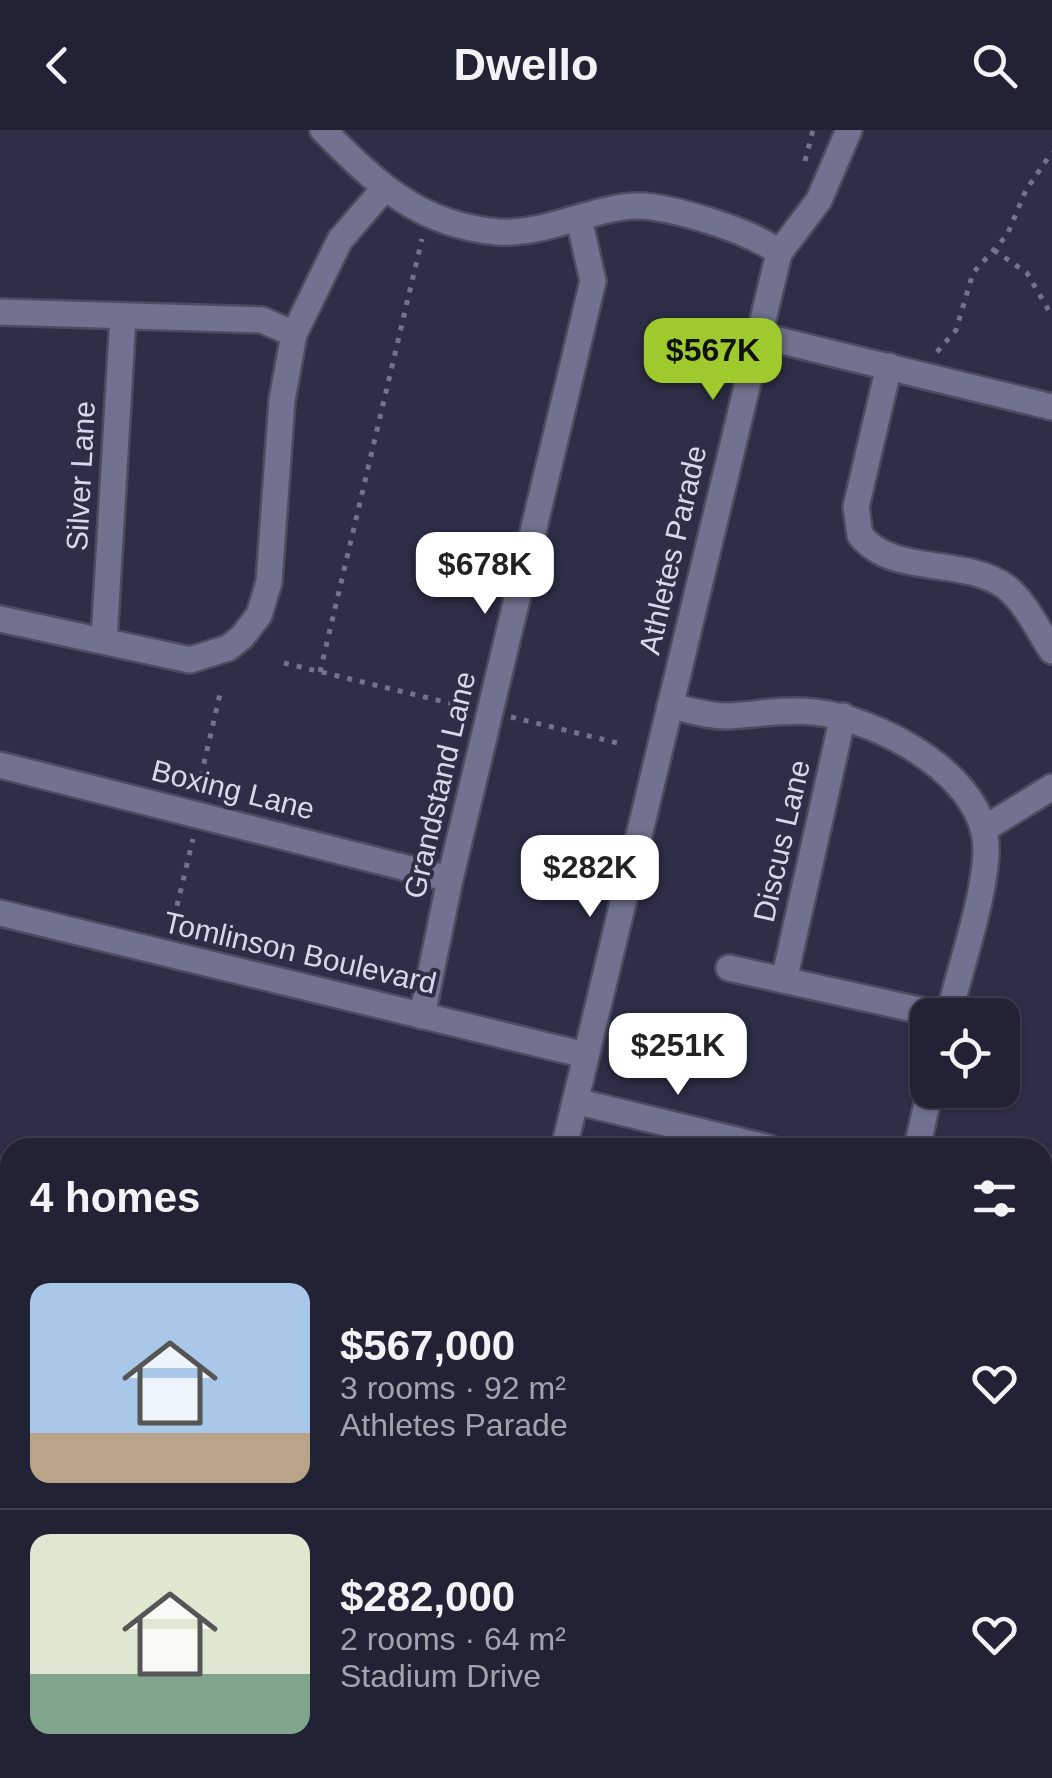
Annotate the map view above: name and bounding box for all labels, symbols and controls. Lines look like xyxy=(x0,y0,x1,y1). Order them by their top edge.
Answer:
icon: back xyxy=(30,38,85,93)
icon: search xyxy=(967,38,1022,93)
text: Dwello xyxy=(453,39,599,90)
pin: $567K xyxy=(643,318,783,403)
text: $567K xyxy=(666,332,760,368)
street label: Silver Lane xyxy=(60,400,101,552)
street label: Athletes Parade xyxy=(632,442,713,658)
pin: $678K xyxy=(415,532,555,617)
text: $678K xyxy=(438,546,532,582)
street label: Grandstand Lane xyxy=(397,668,482,902)
street label: Boxing Lane xyxy=(148,753,318,826)
street label: Discus Lane xyxy=(747,757,816,925)
pin: $282K xyxy=(520,835,660,920)
text: $282K xyxy=(543,849,637,885)
street label: Tomlinson Boulevard xyxy=(161,905,439,1000)
map controls xyxy=(910,998,1020,1108)
button: locate xyxy=(910,998,1020,1108)
pin: $251K xyxy=(608,1013,748,1098)
text: $251K xyxy=(631,1027,725,1063)
icon: filters xyxy=(967,1171,1022,1226)
text: 4 homes xyxy=(30,1174,200,1221)
text: $567,000 xyxy=(340,1322,515,1369)
icon: home xyxy=(110,1323,230,1443)
icon: heart xyxy=(967,1356,1022,1411)
text: 3 rooms · 92 m² xyxy=(340,1370,566,1406)
text: Athletes Parade xyxy=(340,1407,568,1443)
text: $282,000 xyxy=(340,1573,515,1620)
icon: home xyxy=(110,1574,230,1694)
icon: heart xyxy=(967,1607,1022,1662)
text: 2 rooms · 64 m² xyxy=(340,1621,566,1657)
text: Stadium Drive xyxy=(340,1658,541,1694)

